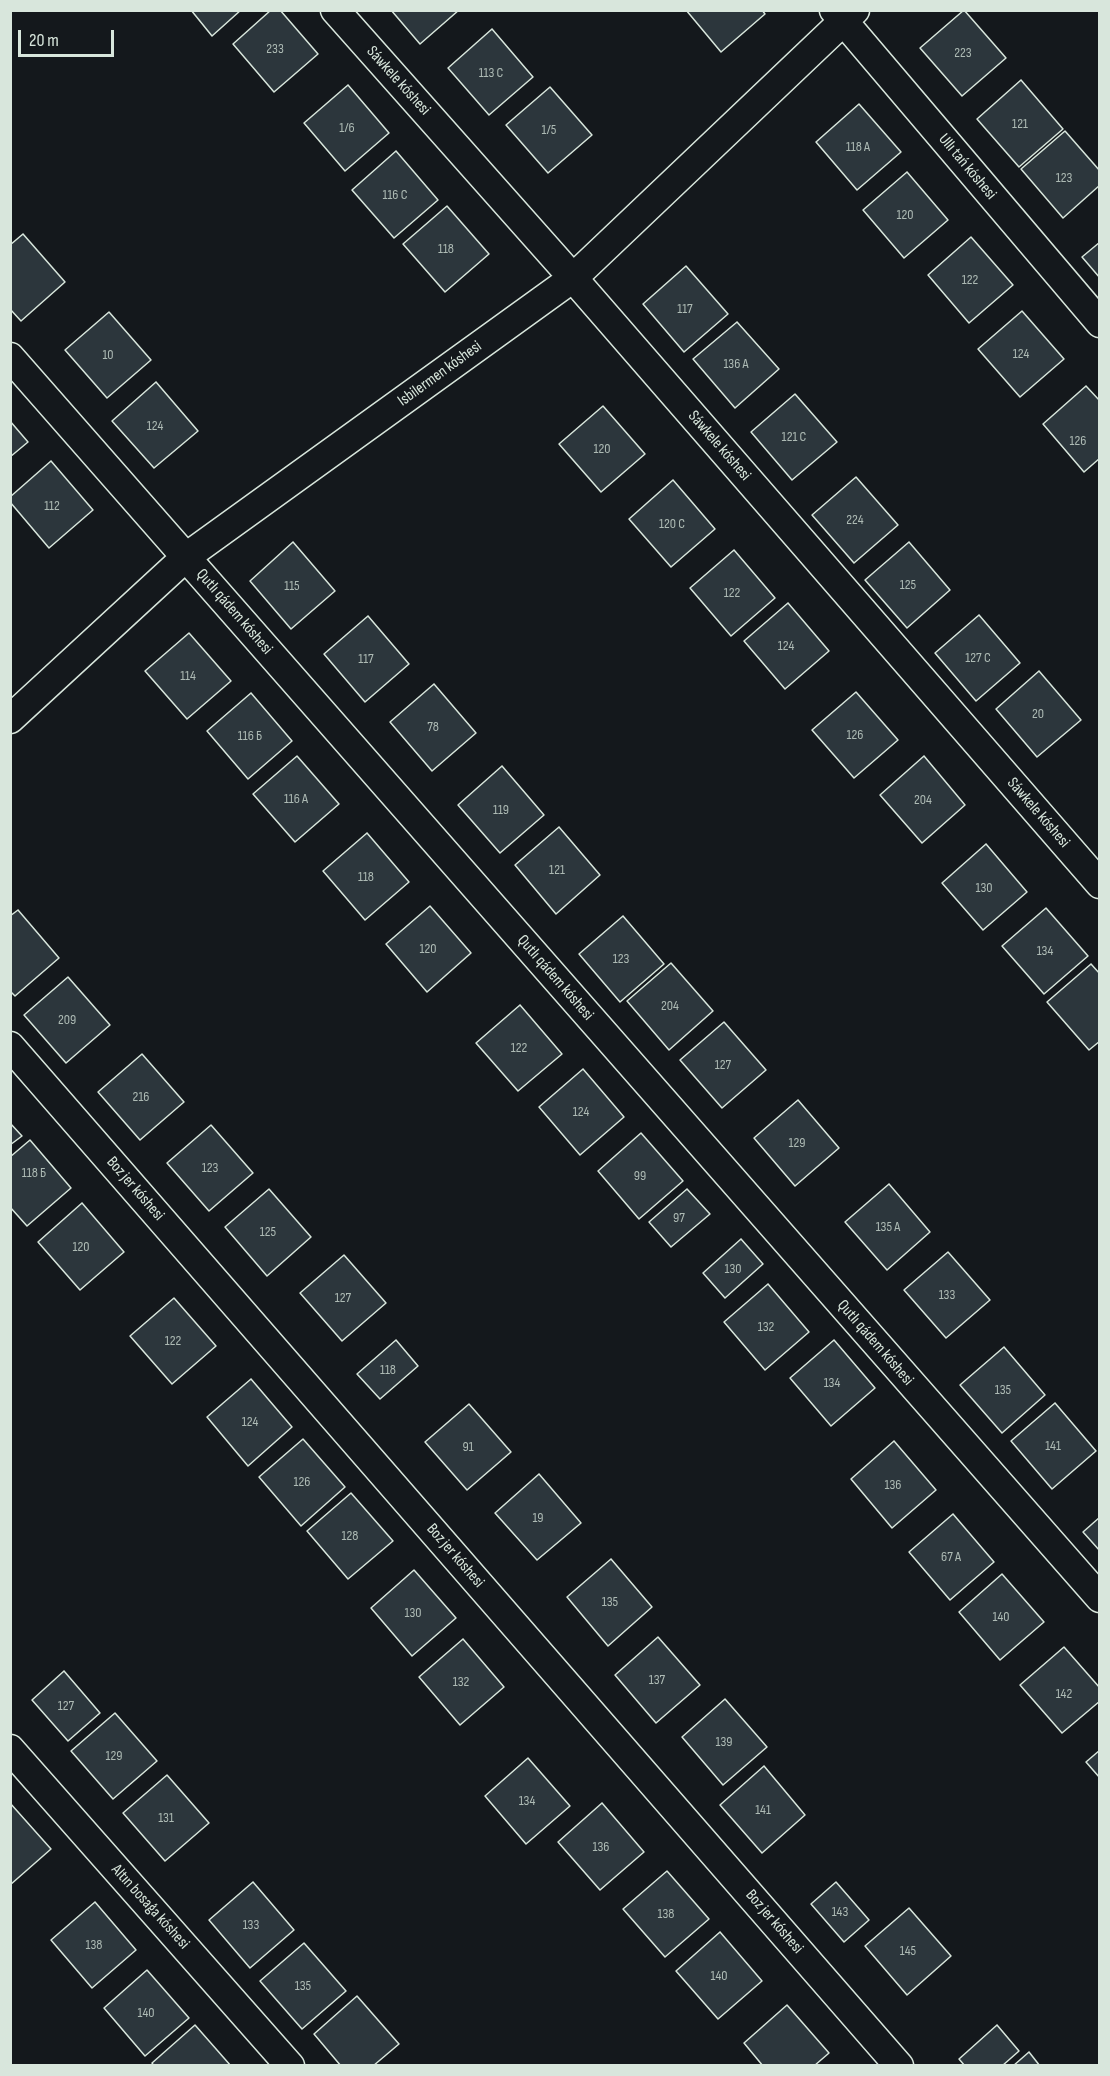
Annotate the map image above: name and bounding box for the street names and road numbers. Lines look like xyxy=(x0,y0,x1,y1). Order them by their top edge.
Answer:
street label: Sáwkele kóshesi xyxy=(362,42,434,120)
street label: Ullı tań kóshesi xyxy=(934,130,1000,204)
street label: Isbilermen kóshesi xyxy=(394,337,486,411)
street label: Sáwkele kóshesi xyxy=(683,407,755,485)
street label: Qutlı qádem kóshesi xyxy=(192,565,276,659)
street label: Sáwkele kóshesi xyxy=(1002,774,1074,852)
street label: Qutlı qádem kóshesi xyxy=(513,931,597,1025)
street label: Boz jer kóshesi xyxy=(102,1153,168,1225)
street label: Qutlı qádem kóshesi xyxy=(833,1296,917,1390)
street label: Boz jer kóshesi xyxy=(422,1520,488,1592)
street label: Altın bosaǵa kóshesi xyxy=(107,1861,193,1953)
street label: Boz jer kóshesi xyxy=(741,1886,807,1958)

